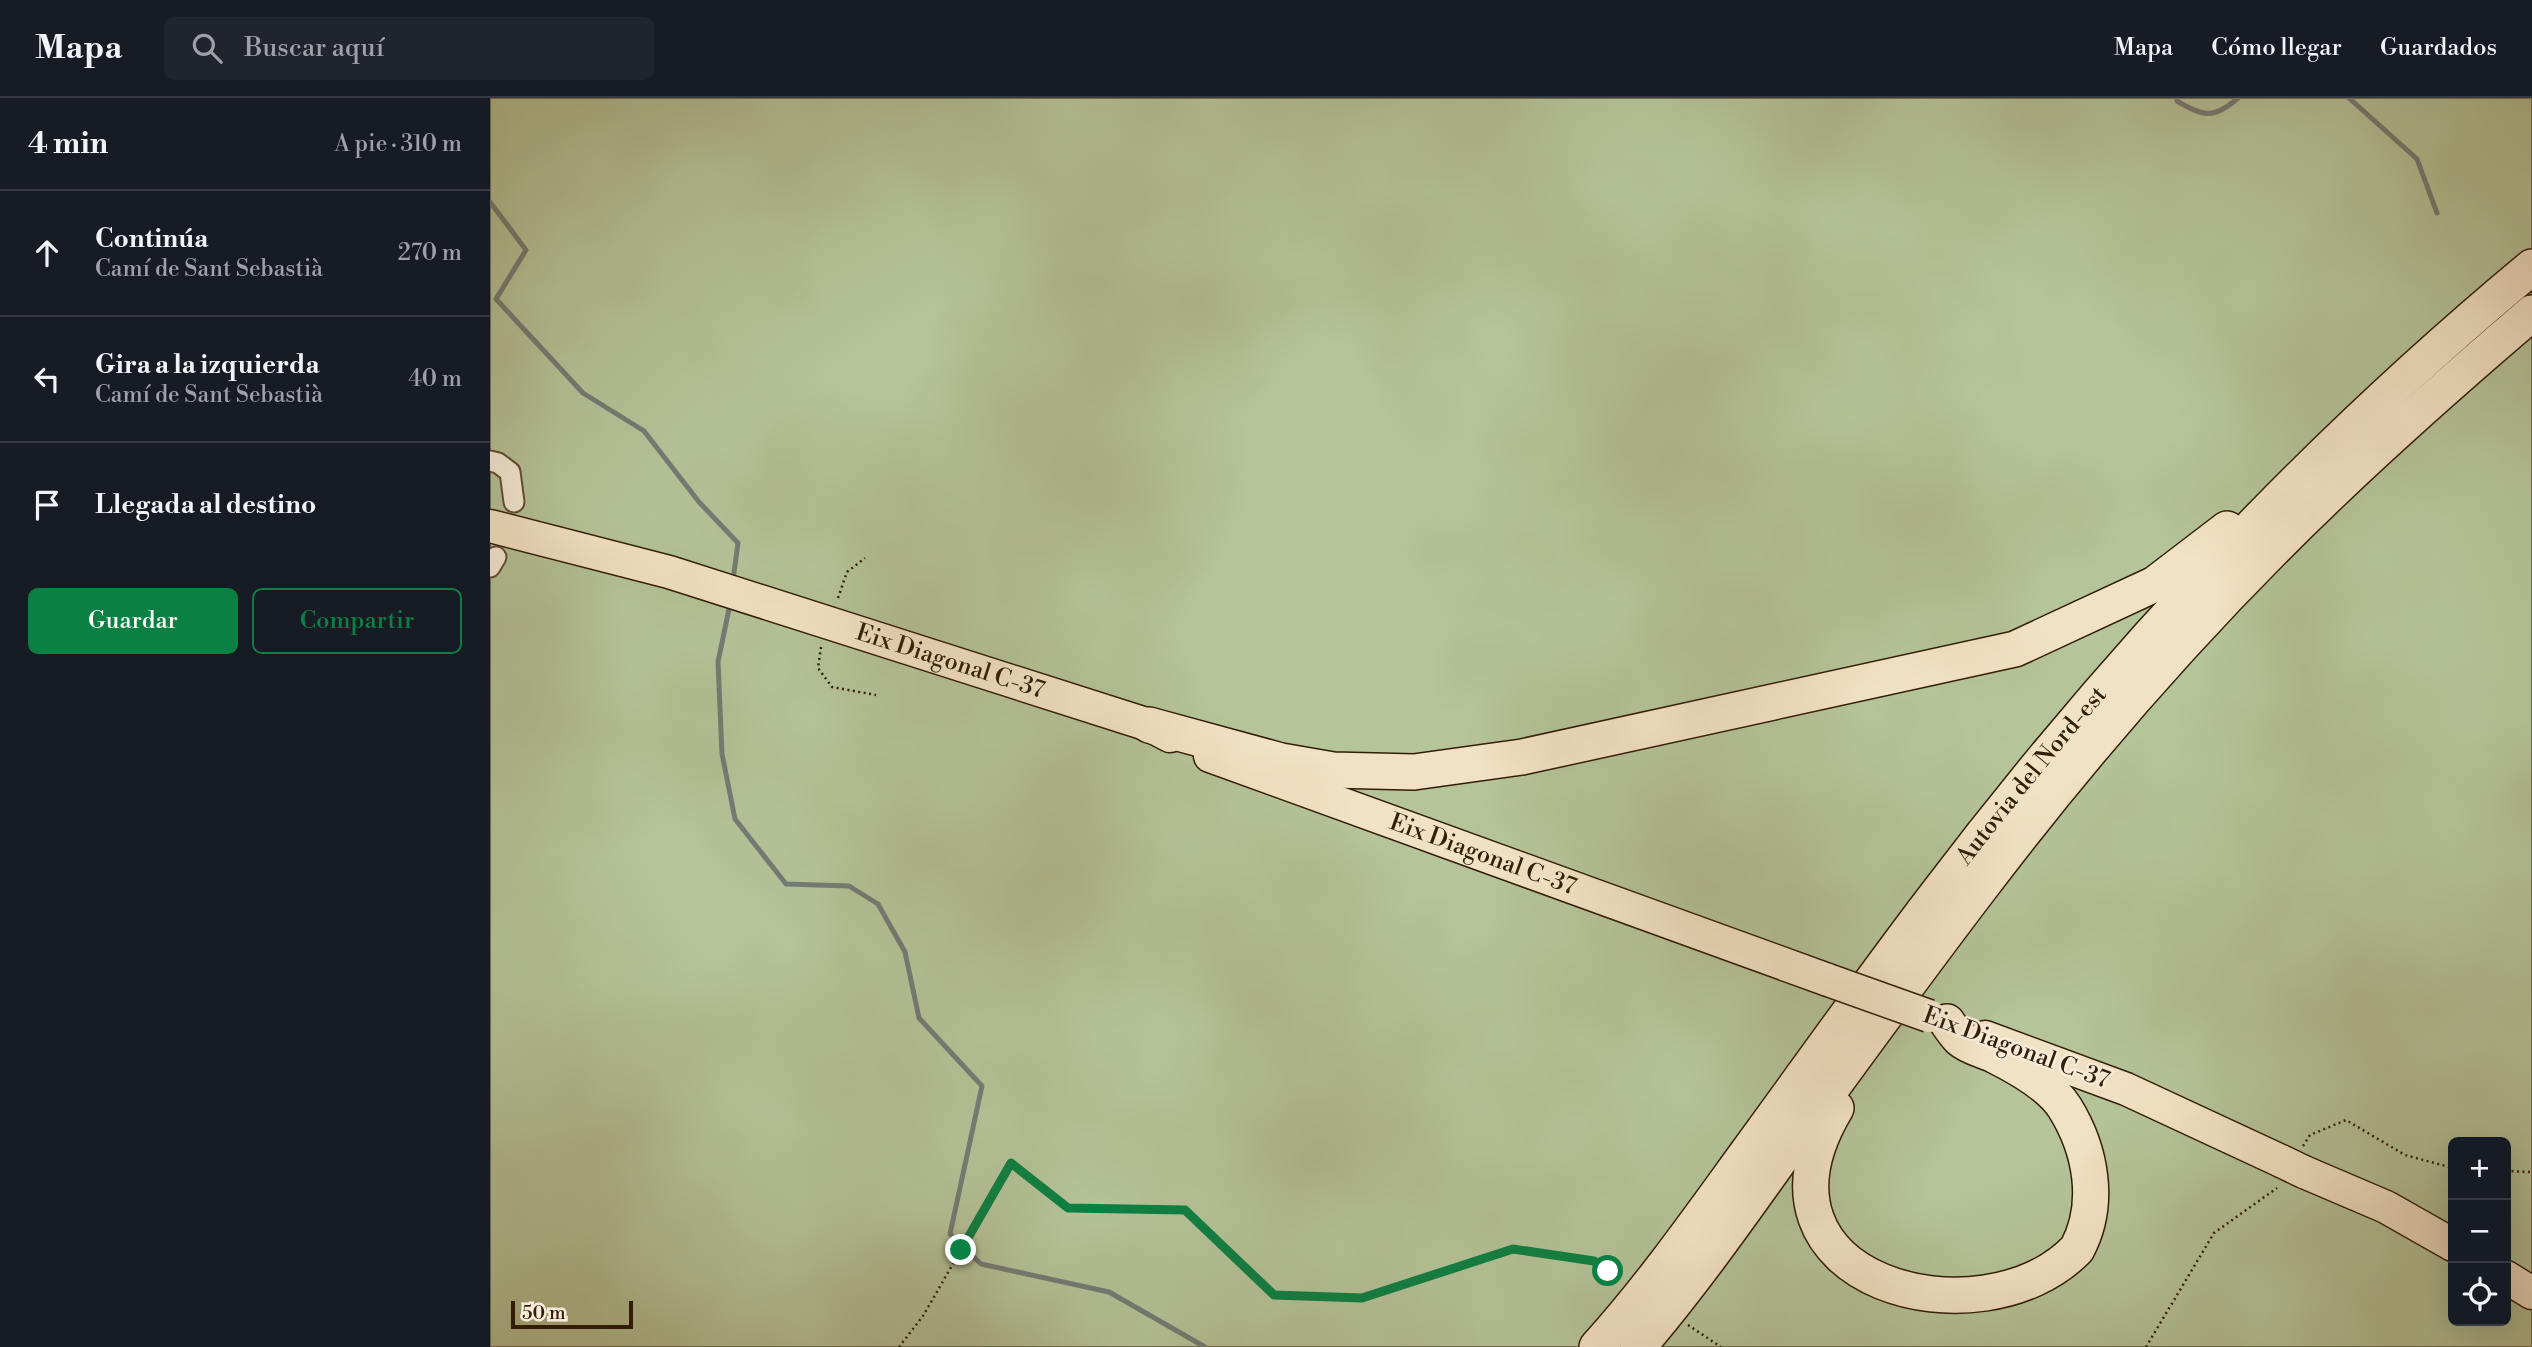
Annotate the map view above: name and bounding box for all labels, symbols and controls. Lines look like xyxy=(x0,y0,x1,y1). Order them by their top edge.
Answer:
search box xyxy=(164,17,654,80)
text: Mapa xyxy=(35,28,122,69)
icon: search xyxy=(188,29,226,67)
text: Buscar aquí xyxy=(244,32,384,64)
text: Mapa xyxy=(2114,33,2173,63)
text: Cómo llegar xyxy=(2211,33,2342,63)
text: Guardados xyxy=(2380,33,2497,63)
text: 4 min xyxy=(28,125,108,163)
text: A pie · 310 m xyxy=(334,130,462,158)
text: Continúa xyxy=(95,223,208,255)
icon: ahead xyxy=(28,234,66,272)
text: 270 m xyxy=(398,239,462,267)
text: Camí de Sant Sebastià xyxy=(95,255,323,283)
text: Gira a la izquierda xyxy=(95,349,319,381)
icon: left xyxy=(28,360,66,398)
text: 40 m xyxy=(408,365,462,393)
text: Camí de Sant Sebastià xyxy=(95,381,323,409)
icon: arrive xyxy=(28,486,66,524)
text: Llegada al destino xyxy=(95,489,316,521)
button: Guardar xyxy=(28,588,238,654)
button: Compartir xyxy=(252,588,462,654)
street label: Eix Diagonal C-37 xyxy=(852,618,1048,706)
street label: Autovia del Nord-est xyxy=(1949,680,2114,872)
street label: Eix Diagonal C-37 xyxy=(1385,807,1580,902)
street label: Eix Diagonal C-37 xyxy=(1919,1000,2113,1096)
map controls xyxy=(2448,1137,2511,1326)
button: + xyxy=(2448,1137,2511,1200)
button: − xyxy=(2448,1200,2511,1263)
route end xyxy=(945,1234,976,1265)
route start xyxy=(1592,1255,1623,1286)
button: locate xyxy=(2448,1263,2511,1326)
scale bar xyxy=(511,1298,634,1330)
text: 50 m xyxy=(522,1301,566,1325)

